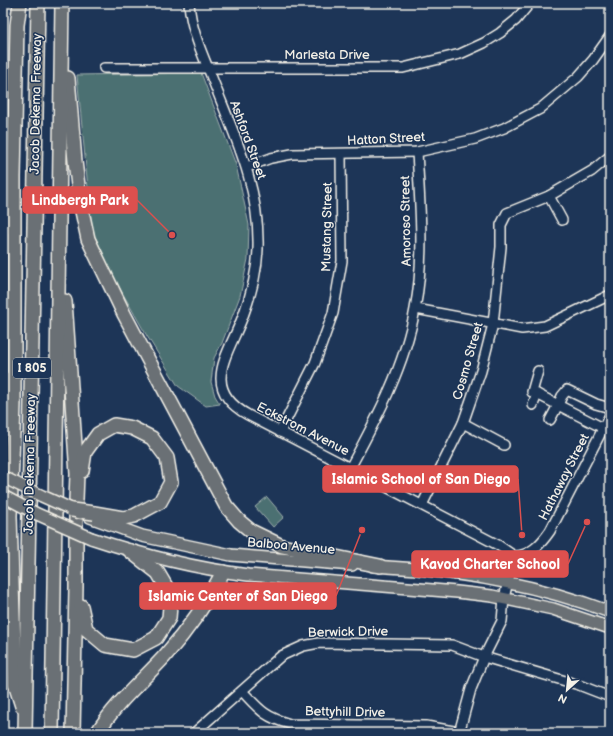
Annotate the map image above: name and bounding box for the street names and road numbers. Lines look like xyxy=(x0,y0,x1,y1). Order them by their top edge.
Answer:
street label: Jacob Dekema Freeway xyxy=(27,33,45,175)
street label: Marlesta Drive xyxy=(284,47,370,63)
street label: Ashford Street xyxy=(226,98,270,182)
street label: Hatton Street xyxy=(347,129,425,149)
street label: Amoroso Street xyxy=(397,176,415,266)
street label: Mustang Street xyxy=(318,182,336,272)
street label: Cosmo Street xyxy=(449,320,487,402)
road number: I 805 xyxy=(13,358,51,378)
street label: Jacob Dekema Freeway xyxy=(21,393,39,535)
street label: Eckstrom Avenue xyxy=(254,399,352,459)
street label: Hathaway Street xyxy=(535,431,593,523)
street label: Balboa Avenue xyxy=(246,534,336,558)
street label: Berwick Drive xyxy=(308,623,389,641)
street label: Bettyhill Drive xyxy=(305,703,386,721)

